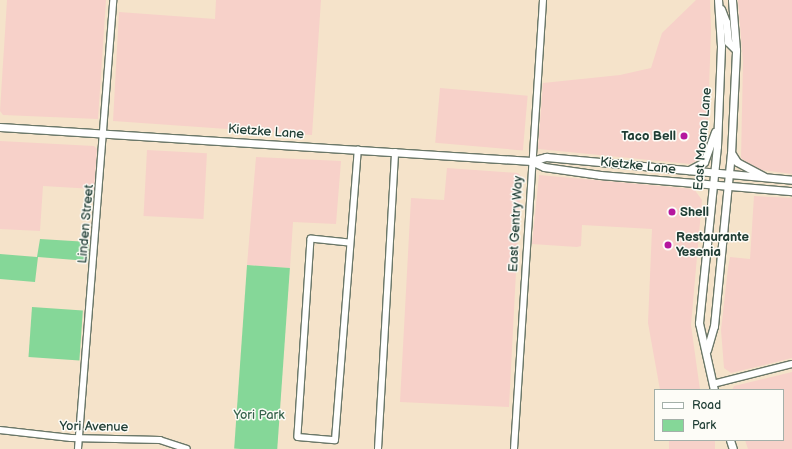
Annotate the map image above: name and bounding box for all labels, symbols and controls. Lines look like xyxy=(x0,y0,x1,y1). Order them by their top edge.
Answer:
street label: East Moana Lane xyxy=(691,87,715,191)
street label: Kietzke Lane xyxy=(227,122,305,142)
place label: Taco Bell xyxy=(621,128,676,144)
marker: Taco Bell xyxy=(679,131,689,141)
street label: Kietzke Lane xyxy=(599,154,677,178)
street label: East Gentry Way xyxy=(506,175,526,273)
street label: Linden Street xyxy=(75,184,97,264)
place label: Shell xyxy=(680,204,709,220)
marker: Shell xyxy=(667,207,677,217)
place label: Restaurante Yesenia xyxy=(676,230,749,261)
marker: Restaurante Yesenia xyxy=(663,240,673,250)
legend xyxy=(654,389,784,441)
text: Road xyxy=(692,398,721,413)
park label: Yori Park xyxy=(233,407,285,423)
text: Park xyxy=(692,418,716,433)
street label: Yori Avenue xyxy=(59,419,129,435)

